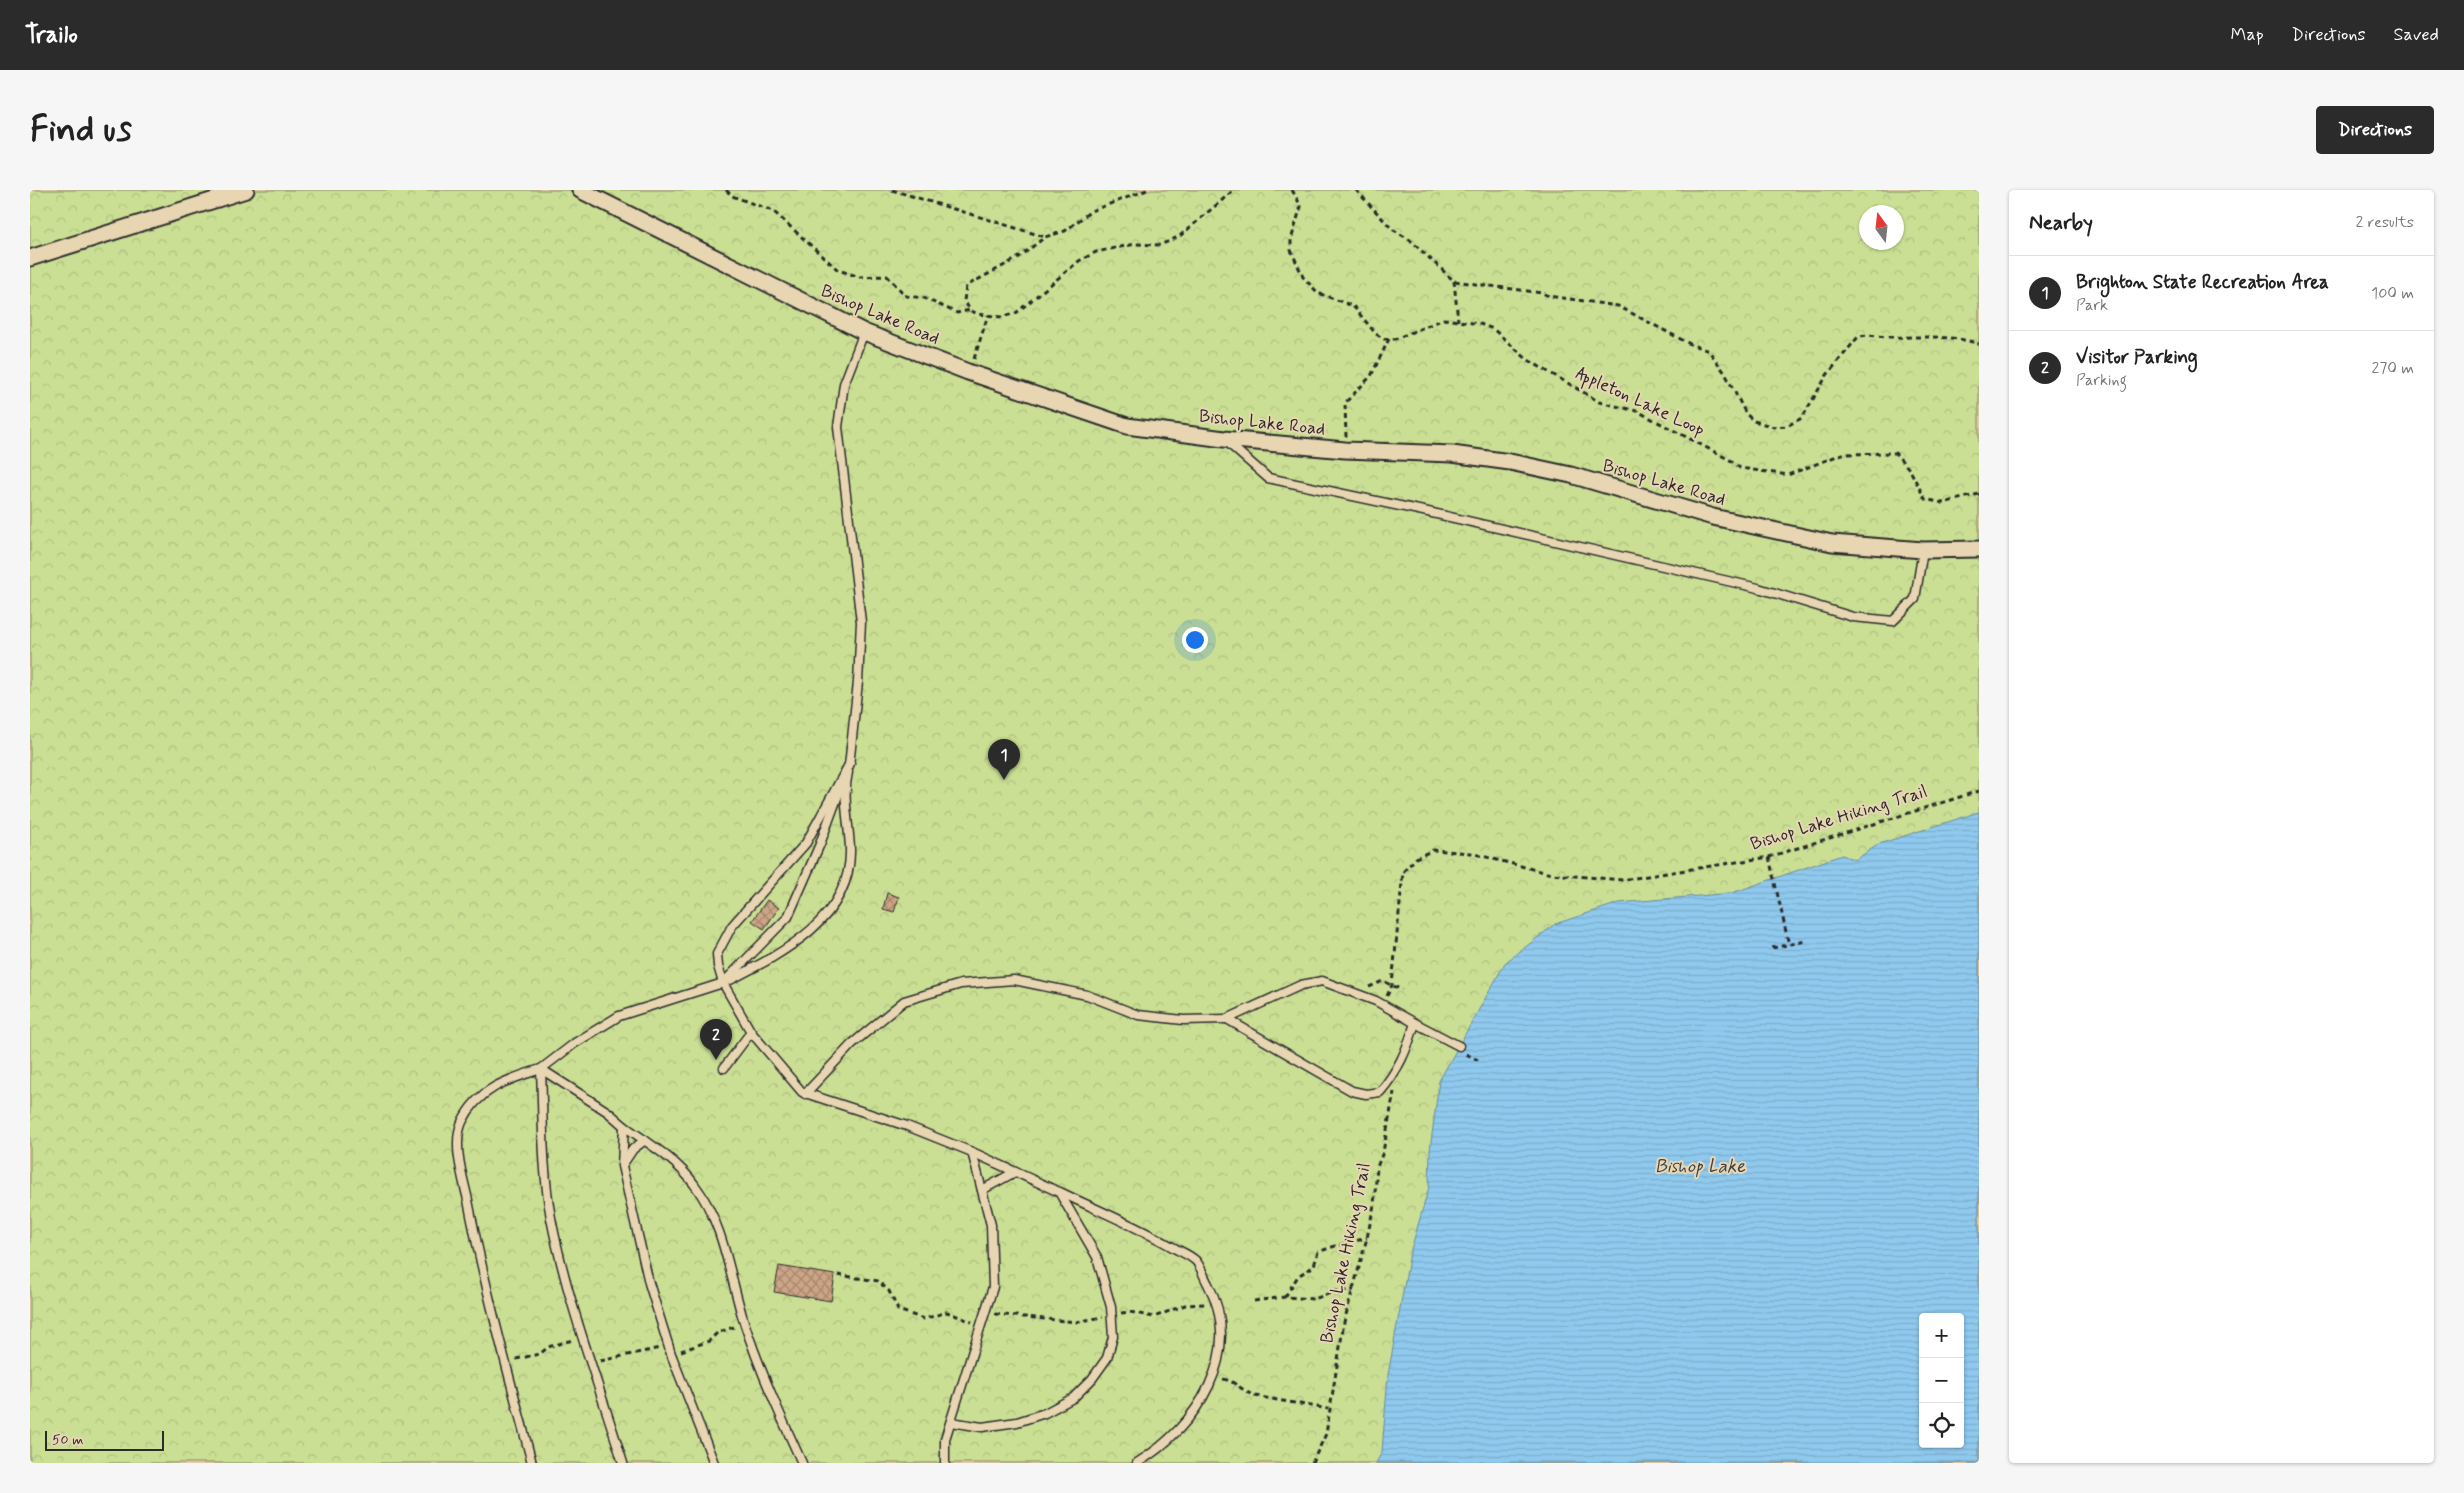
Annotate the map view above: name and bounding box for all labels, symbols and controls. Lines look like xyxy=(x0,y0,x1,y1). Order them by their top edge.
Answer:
text: Trailo xyxy=(25,20,78,51)
text: Map xyxy=(2231,23,2264,47)
text: Directions xyxy=(2292,23,2366,47)
text: Saved xyxy=(2394,23,2439,47)
button: Directions xyxy=(2316,106,2434,154)
text: Find us xyxy=(30,107,132,153)
north arrow xyxy=(1859,205,1904,250)
text: Nearby xyxy=(2029,209,2093,237)
text: 2 results xyxy=(2356,212,2414,233)
text: Brighton State Recreation Area xyxy=(2076,270,2329,295)
street label: Bishop Lake Road xyxy=(817,279,943,351)
text: 1 xyxy=(2041,283,2049,304)
text: 100 m xyxy=(2371,283,2414,304)
text: Park xyxy=(2076,295,2108,316)
text: Visitor Parking xyxy=(2076,345,2198,370)
text: 2 xyxy=(2041,358,2049,379)
text: 270 m xyxy=(2371,358,2414,379)
street label: Appleton Lake Loop xyxy=(1571,362,1708,443)
text: Parking xyxy=(2076,370,2127,391)
street label: Bishop Lake Road xyxy=(1198,404,1326,442)
street label: Bishop Lake Road xyxy=(1600,454,1728,512)
your location xyxy=(1182,627,1208,653)
pin: 1 xyxy=(988,739,1020,780)
street label: Bishop Lake Hiking Trail xyxy=(1748,780,1930,856)
pin: 2 xyxy=(700,1019,732,1060)
water label: Bishop Lake xyxy=(1655,1154,1746,1179)
street label: Bishop Lake Hiking Trail xyxy=(1315,1161,1377,1345)
map controls xyxy=(1919,1313,1964,1448)
button: + xyxy=(1919,1313,1964,1358)
button: − xyxy=(1919,1358,1964,1403)
button: locate xyxy=(1919,1403,1964,1448)
scale bar xyxy=(45,1428,164,1451)
text: 50 m xyxy=(52,1431,83,1449)

